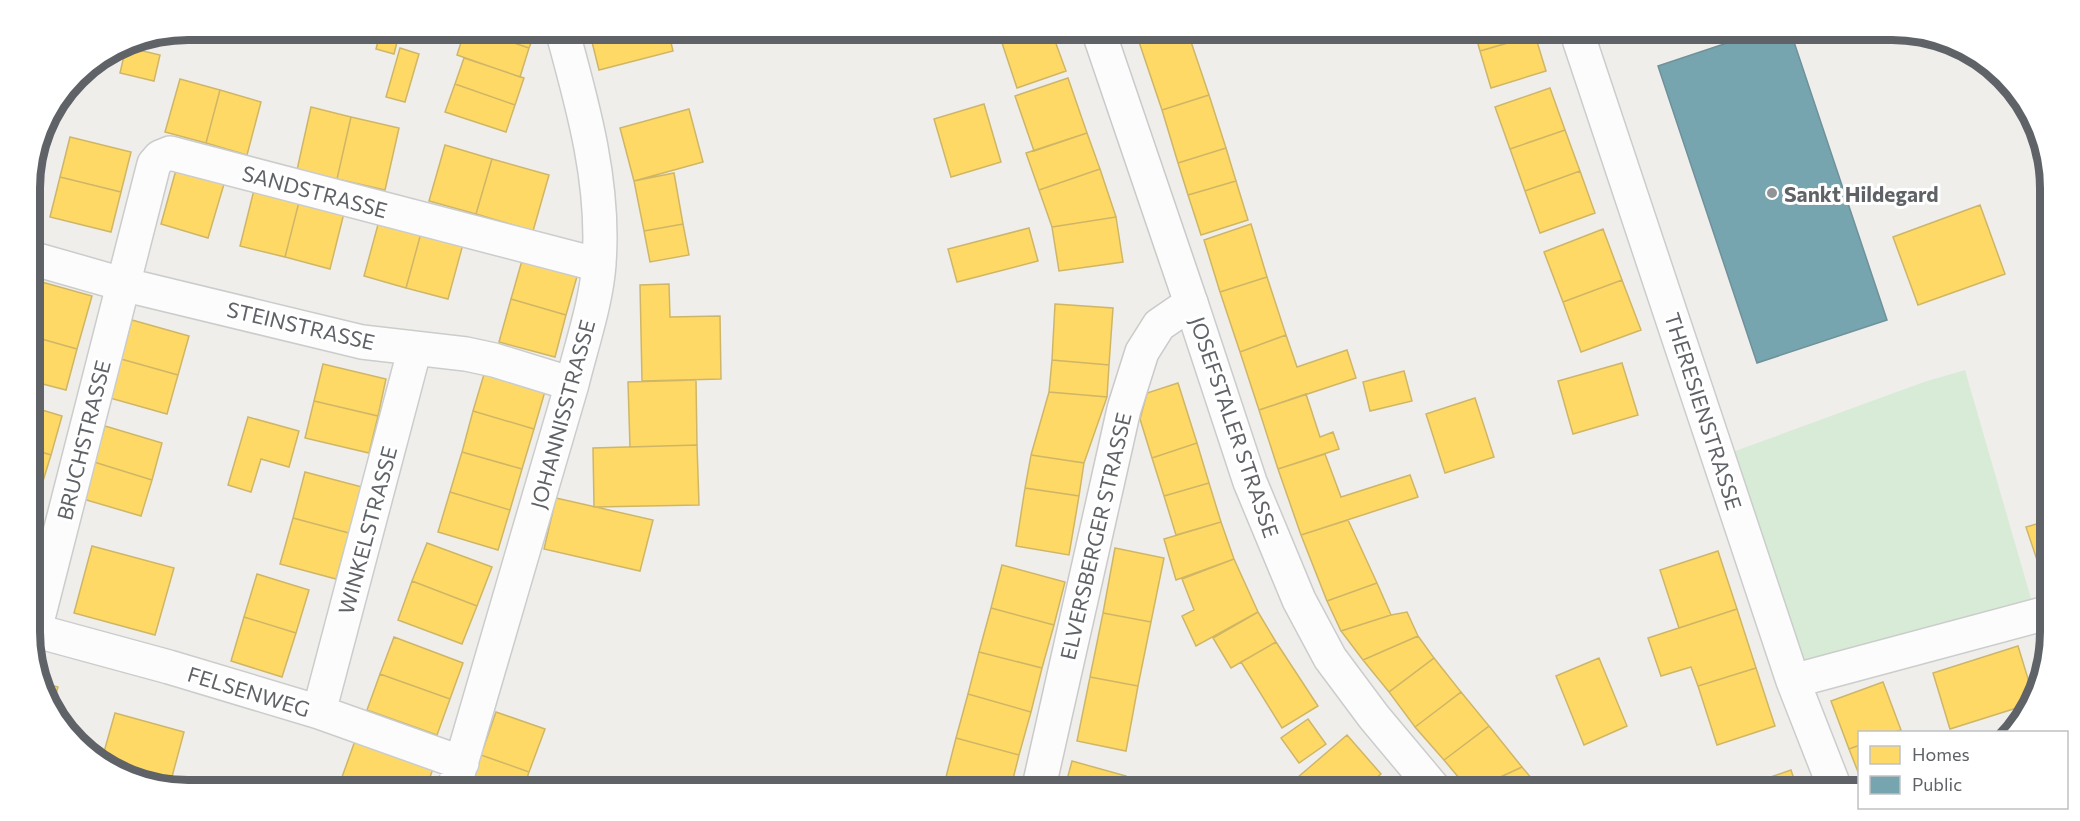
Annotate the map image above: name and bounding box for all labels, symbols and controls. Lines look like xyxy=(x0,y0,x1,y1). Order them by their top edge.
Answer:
street label: SANDSTRASSE xyxy=(240,160,390,222)
place label: Sankt Hildegard xyxy=(1784,181,1939,206)
marker: Sankt Hildegard xyxy=(1765,186,1779,200)
street label: STEINSTRASSE xyxy=(225,296,377,354)
street label: THERESIENSTRASSE xyxy=(1660,309,1748,513)
street label: JOSEFSTALER STRASSE xyxy=(1185,313,1285,541)
street label: JOHANNISSTRASSE xyxy=(525,317,599,511)
street label: BRUCHSTRASSE xyxy=(51,357,115,523)
street label: ELVERSBERGER STRASSE xyxy=(1054,410,1136,662)
street label: WINKELSTRASSE xyxy=(333,443,401,617)
street label: FELSENWEG xyxy=(185,661,313,721)
legend xyxy=(1858,731,2068,809)
text: Homes xyxy=(1912,743,1970,765)
text: Public xyxy=(1912,773,1962,795)

